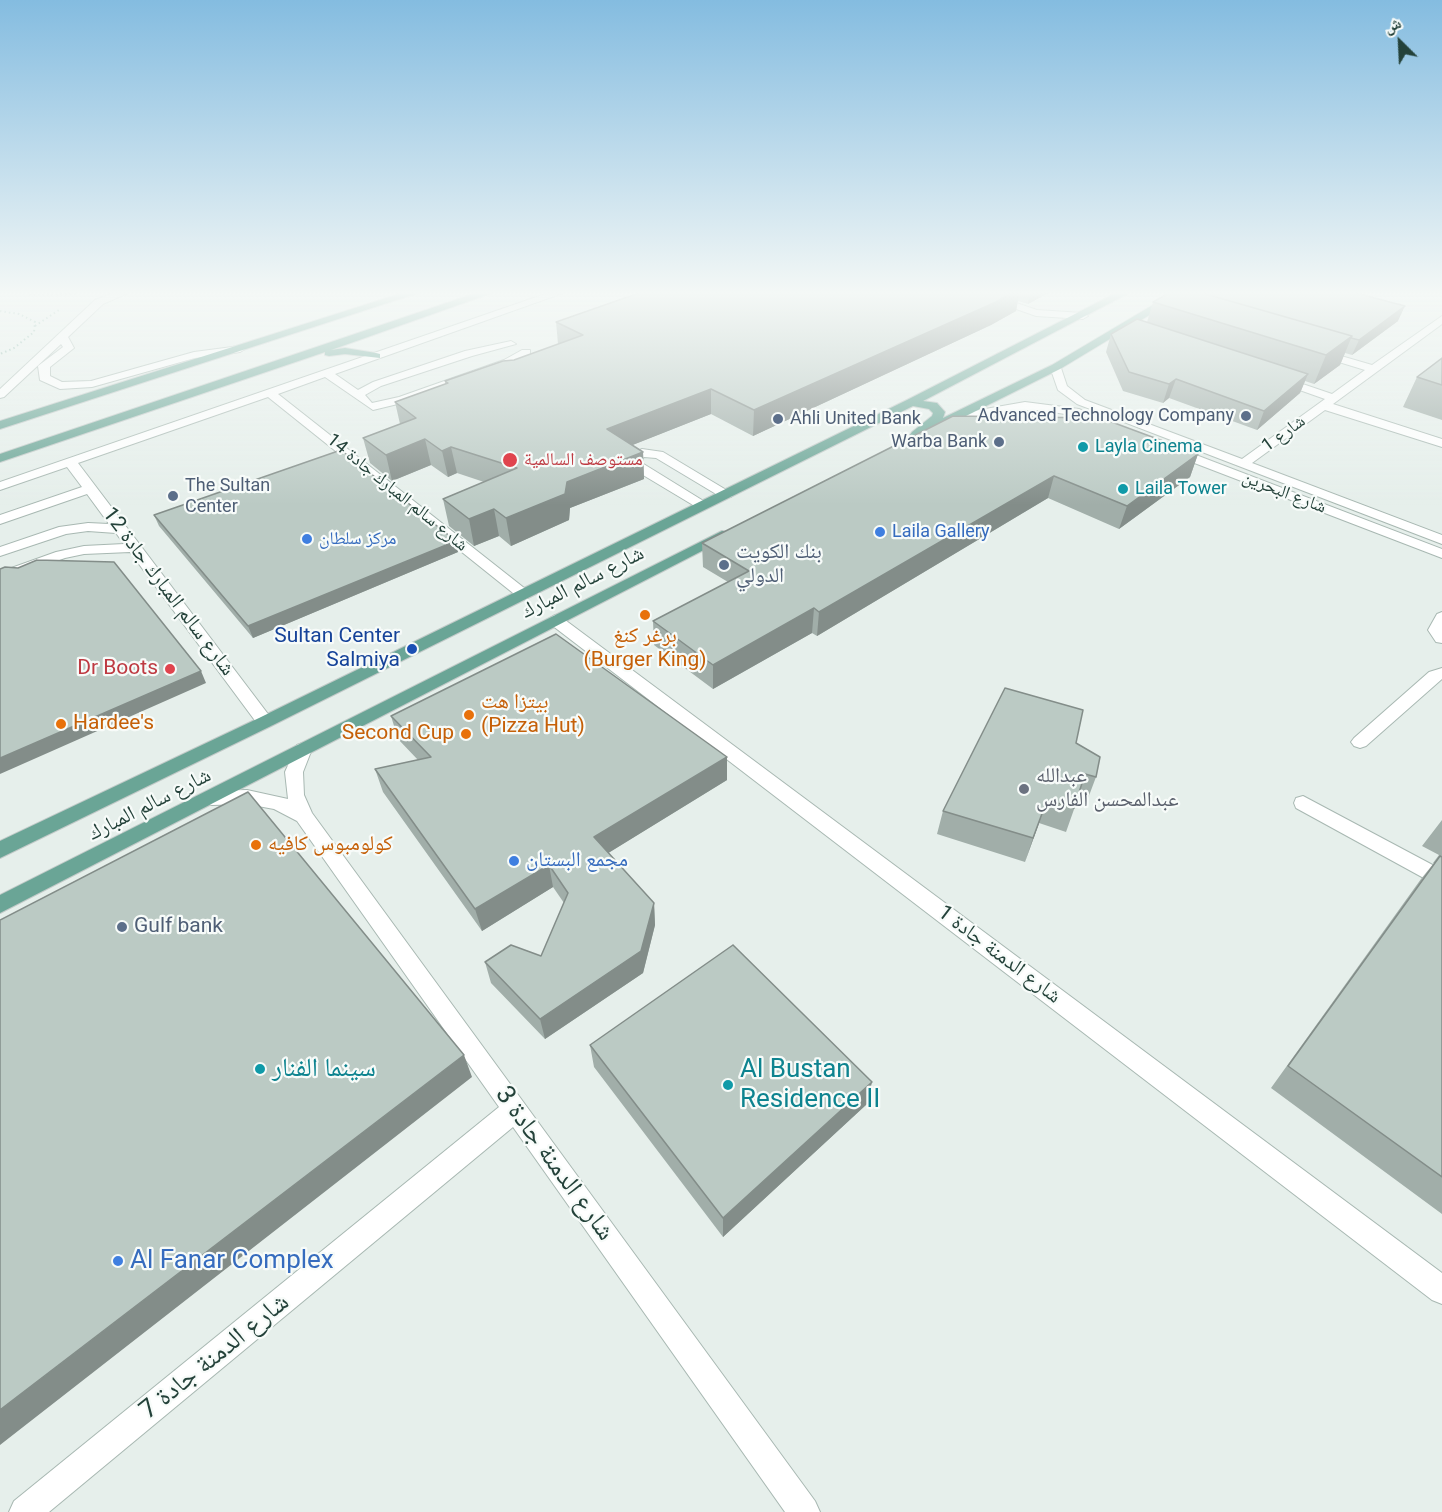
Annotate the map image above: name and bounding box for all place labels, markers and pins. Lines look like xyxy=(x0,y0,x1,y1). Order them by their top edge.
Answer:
place label: Advanced Technology Company xyxy=(977,405,1234,427)
place label: Ahli United Bank xyxy=(790,408,921,430)
marker: Advanced Technology Company xyxy=(1239,409,1253,423)
marker: Ahli United Bank xyxy=(771,412,785,426)
place label: Warba Bank xyxy=(891,431,987,453)
marker: Warba Bank xyxy=(992,435,1006,449)
place label: Layla Cinema xyxy=(1095,436,1203,458)
marker: Layla Cinema xyxy=(1076,440,1090,454)
place label: مستوصف السالمية xyxy=(524,449,643,471)
marker: مستوصف السالمية xyxy=(501,451,519,469)
place label: The Sultan Center xyxy=(185,475,270,518)
place label: Laila Tower xyxy=(1135,478,1227,500)
marker: Laila Tower xyxy=(1116,482,1130,496)
marker: The Sultan Center xyxy=(166,489,180,503)
place label: Laila Gallery xyxy=(892,521,990,543)
marker: Laila Gallery xyxy=(873,525,887,539)
place label: مركز سلطان xyxy=(319,528,396,550)
marker: مركز سلطان xyxy=(300,532,314,546)
place label: بنك الكويت الدولي xyxy=(736,540,822,590)
marker: بنك الكويت الدولي xyxy=(717,558,731,572)
marker: برغر كنغ (Burger King) xyxy=(638,608,652,622)
place label: Sultan Center Salmiya xyxy=(274,624,400,674)
place label: برغر كنغ (Burger King) xyxy=(583,624,707,674)
marker: Sultan Center Salmiya xyxy=(405,642,419,656)
place label: Dr Boots xyxy=(77,656,158,682)
marker: Dr Boots xyxy=(163,662,177,676)
place label: بيتزا هت (Pizza Hut) xyxy=(481,690,585,740)
marker: بيتزا هت (Pizza Hut) xyxy=(462,708,476,722)
place label: Hardee's xyxy=(73,711,154,737)
marker: Hardee's xyxy=(54,717,68,731)
place label: Second Cup xyxy=(342,721,454,747)
marker: Second Cup xyxy=(459,727,473,741)
place label: عبدالله عبدالمحسن الفارس xyxy=(1036,764,1178,814)
marker: عبدالله عبدالمحسن الفارس xyxy=(1017,782,1031,796)
place label: كولومبوس كافيه xyxy=(268,832,393,858)
marker: كولومبوس كافيه xyxy=(249,838,263,852)
place label: مجمع البستان xyxy=(526,848,628,874)
marker: مجمع البستان xyxy=(507,854,521,868)
place label: Gulf bank xyxy=(134,914,223,940)
marker: Gulf bank xyxy=(115,920,129,934)
place label: سينما الفنار xyxy=(272,1053,376,1085)
place label: Al Bustan Residence II xyxy=(740,1054,880,1116)
marker: سينما الفنار xyxy=(253,1062,267,1076)
marker: Al Bustan Residence II xyxy=(721,1078,735,1092)
place label: Al Fanar Complex xyxy=(130,1245,334,1277)
marker: Al Fanar Complex xyxy=(111,1254,125,1268)

